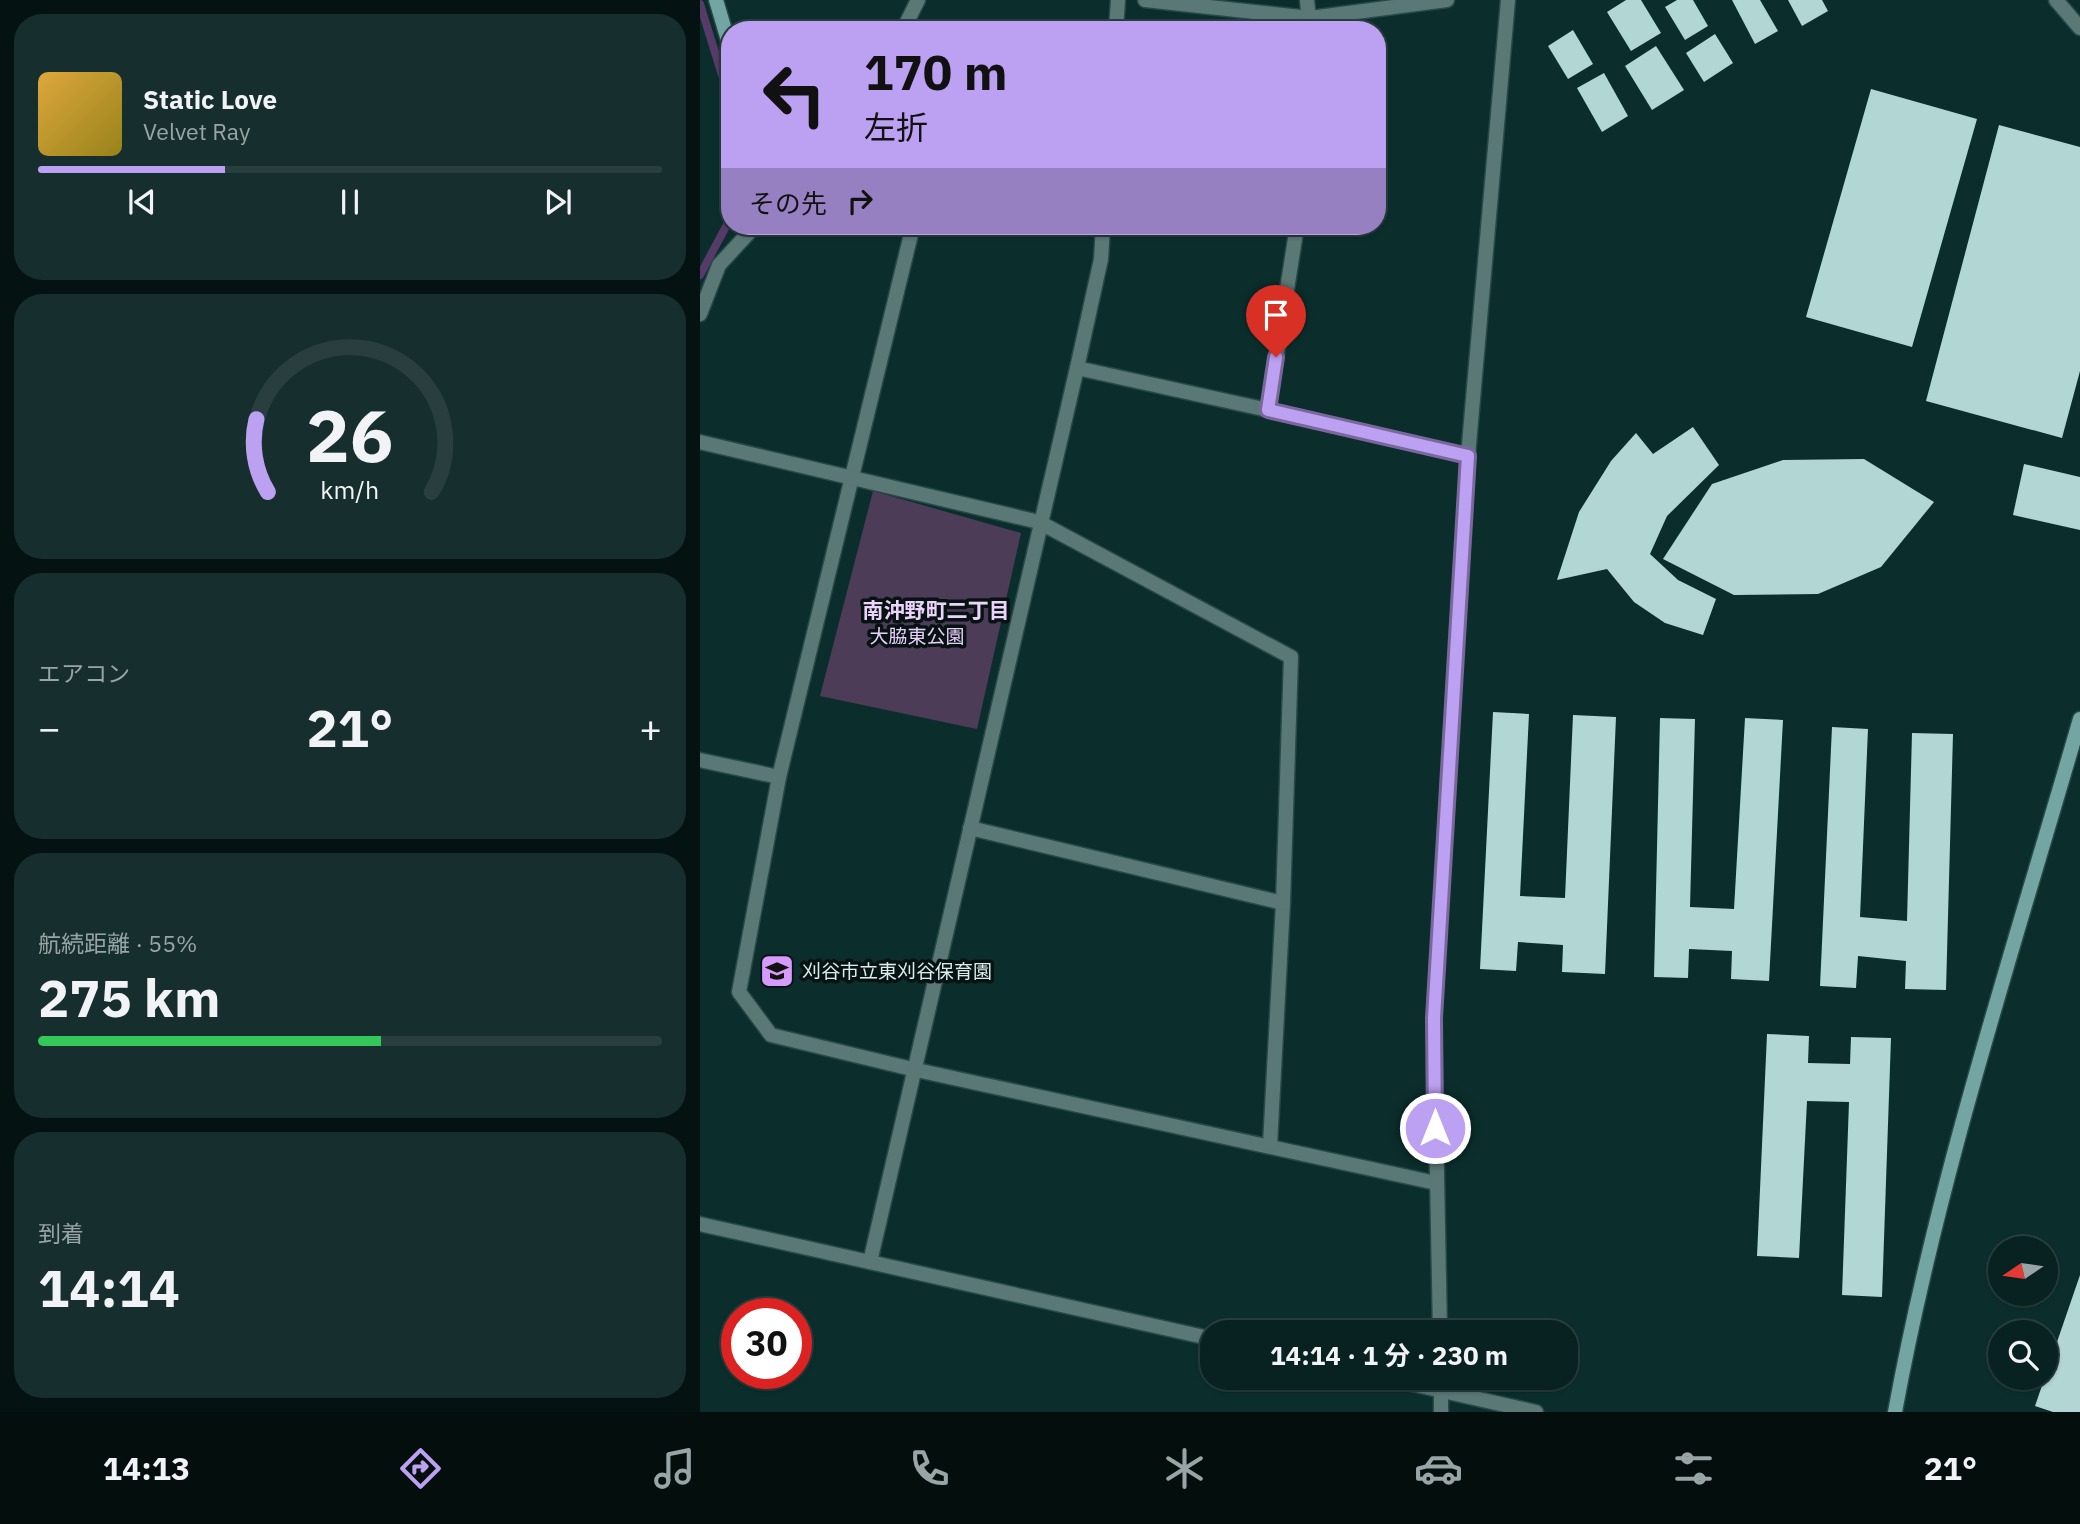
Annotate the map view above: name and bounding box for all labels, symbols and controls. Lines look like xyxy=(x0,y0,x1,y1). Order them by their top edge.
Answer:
text: 170 m xyxy=(864,40,1008,103)
icon: left xyxy=(749,49,840,140)
text: Static Love xyxy=(143,82,277,116)
text: 左折 xyxy=(864,106,928,148)
text: Velvet Ray xyxy=(143,116,250,146)
icon: right xyxy=(841,182,879,220)
icon: previous xyxy=(123,183,161,221)
icon: pause xyxy=(331,183,369,221)
icon: next xyxy=(539,183,577,221)
text: その先 xyxy=(749,186,827,220)
pin xyxy=(1246,285,1306,357)
icon: arrive xyxy=(1257,296,1295,334)
text: 26 xyxy=(306,388,394,483)
text: km/h xyxy=(321,473,379,506)
district label: 南沖野町二丁目 xyxy=(863,596,1010,624)
park label: 大脇東公園 xyxy=(869,624,965,648)
text: エアコン xyxy=(38,658,130,688)
text: 21° xyxy=(307,694,393,761)
text: − xyxy=(38,703,61,752)
text: + xyxy=(639,703,662,752)
text: 航続距離 · 55% xyxy=(38,928,197,958)
school or university icon: 刈谷市立東刈谷保育園 xyxy=(758,952,796,990)
place label: 刈谷市立東刈谷保育園 xyxy=(802,959,992,983)
text: 275 km xyxy=(38,964,220,1031)
position arrow xyxy=(1398,1091,1472,1165)
text: 到着 xyxy=(38,1218,84,1248)
north arrow xyxy=(1988,1236,2058,1306)
map controls xyxy=(1988,1236,2058,1390)
text: 14:14 xyxy=(38,1254,180,1321)
speed limit sign: 30 xyxy=(721,1298,812,1389)
button: search xyxy=(1988,1320,2058,1390)
text: 14:14 · 1 分 · 230 m xyxy=(1270,1338,1508,1372)
icon: directions xyxy=(396,1444,445,1493)
icon: music xyxy=(650,1444,699,1493)
icon: phone xyxy=(905,1444,954,1493)
icon: climate xyxy=(1160,1444,1209,1493)
icon: car xyxy=(1414,1444,1463,1493)
icon: filters xyxy=(1669,1444,1718,1493)
text: 14:13 xyxy=(103,1447,190,1489)
text: 21° xyxy=(1924,1447,1977,1489)

